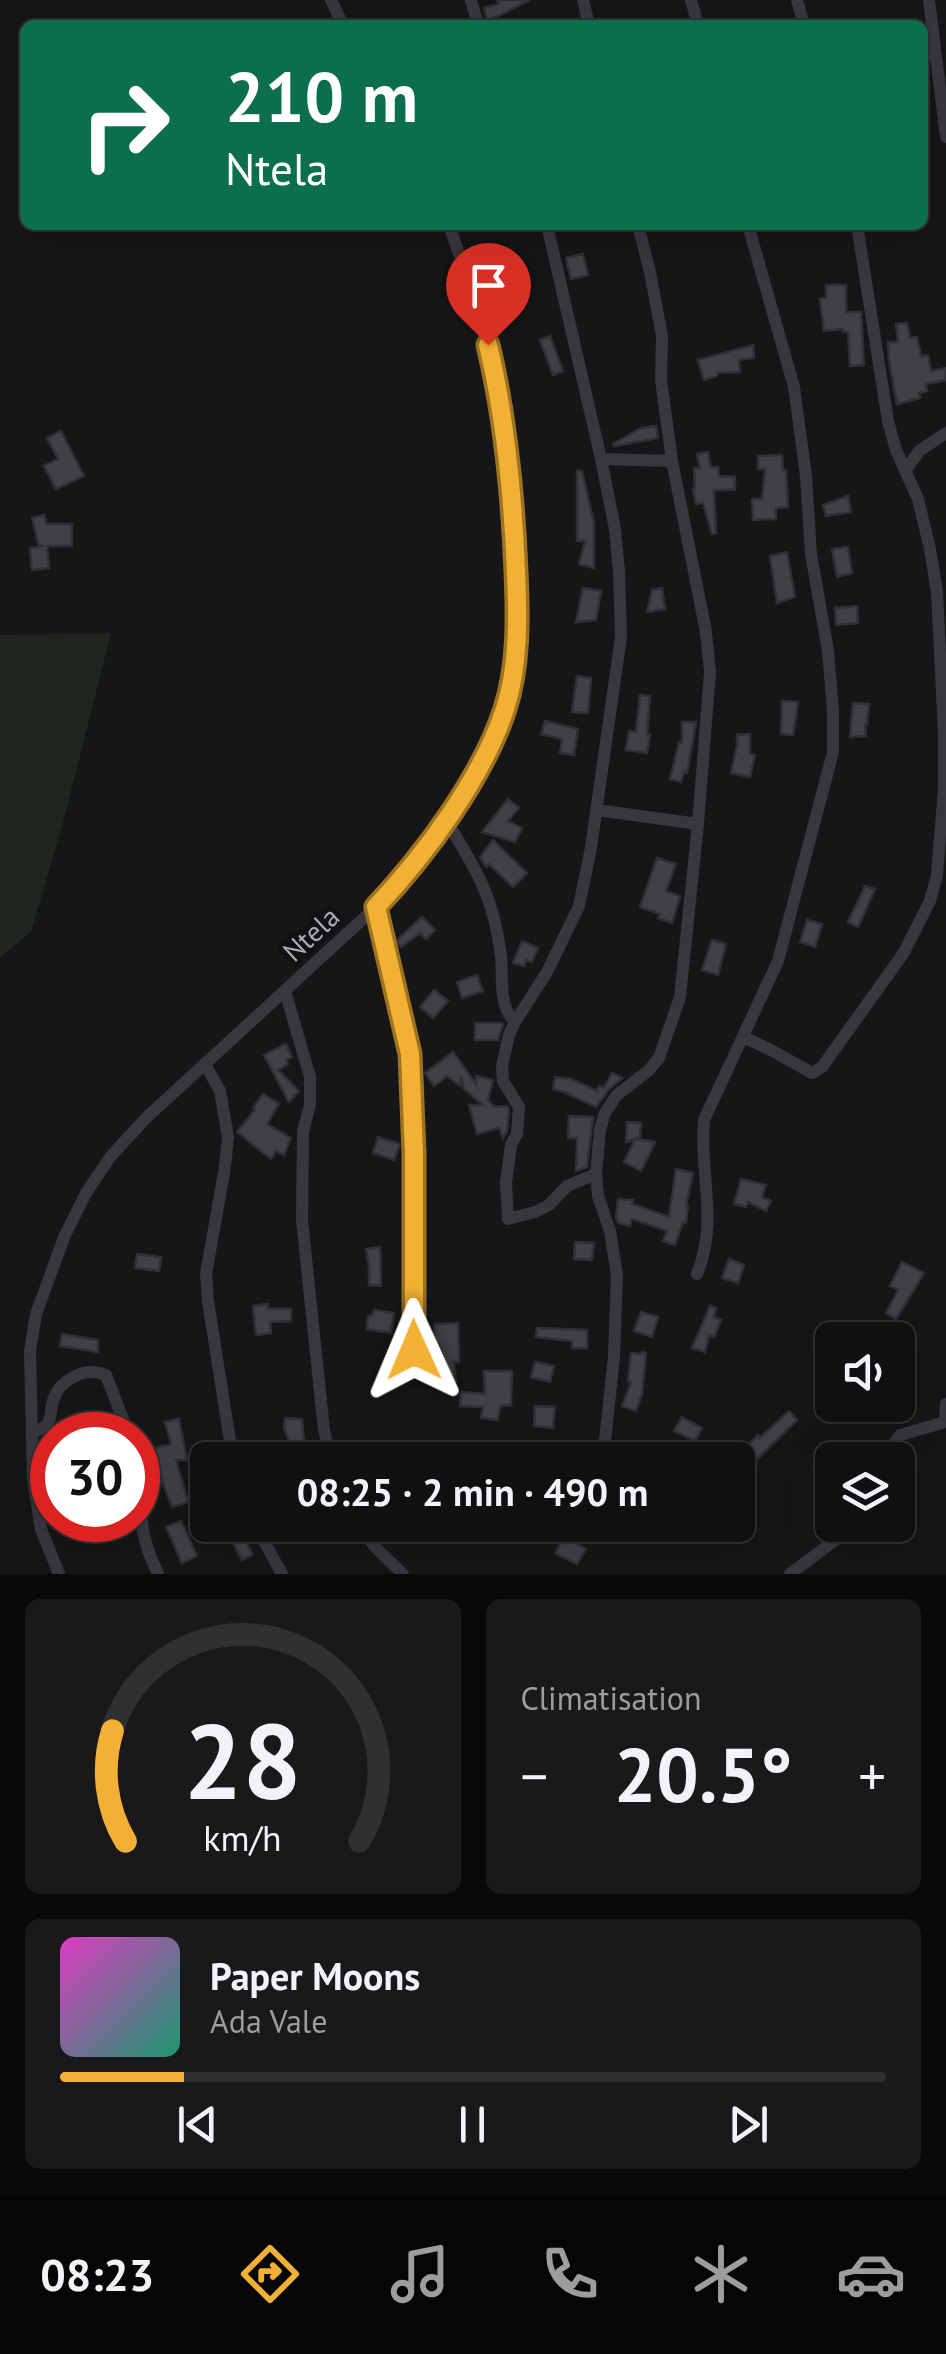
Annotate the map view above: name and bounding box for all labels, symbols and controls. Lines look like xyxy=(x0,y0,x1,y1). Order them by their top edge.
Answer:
text: 210 m xyxy=(225,51,418,141)
icon: right xyxy=(60,60,190,190)
text: Ntela xyxy=(225,139,328,197)
pin xyxy=(446,243,531,346)
icon: arrive xyxy=(461,258,516,313)
street label: Ntela xyxy=(275,898,347,969)
position arrow xyxy=(362,1298,466,1402)
map controls xyxy=(815,1322,915,1542)
button: sound xyxy=(815,1322,915,1422)
speed limit sign: 30 xyxy=(30,1412,160,1542)
button: layers xyxy=(815,1442,915,1542)
text: 08:25 · 2 min · 490 m xyxy=(297,1467,648,1516)
text: Climatisation xyxy=(521,1677,701,1719)
text: 28 xyxy=(184,1693,302,1828)
text: 20.5° xyxy=(614,1726,793,1823)
text: − xyxy=(521,1740,548,1811)
text: + xyxy=(858,1740,886,1811)
text: km/h xyxy=(204,1815,282,1861)
text: Paper Moons xyxy=(210,1951,420,2000)
text: Ada Vale xyxy=(210,2000,327,2042)
icon: previous xyxy=(170,2097,225,2152)
icon: pause xyxy=(445,2097,500,2152)
icon: next xyxy=(721,2097,776,2152)
icon: directions xyxy=(235,2239,305,2309)
icon: music xyxy=(385,2239,455,2309)
icon: phone xyxy=(535,2239,605,2309)
icon: climate xyxy=(686,2239,756,2309)
icon: car xyxy=(836,2239,906,2309)
text: 08:23 xyxy=(40,2245,154,2303)

